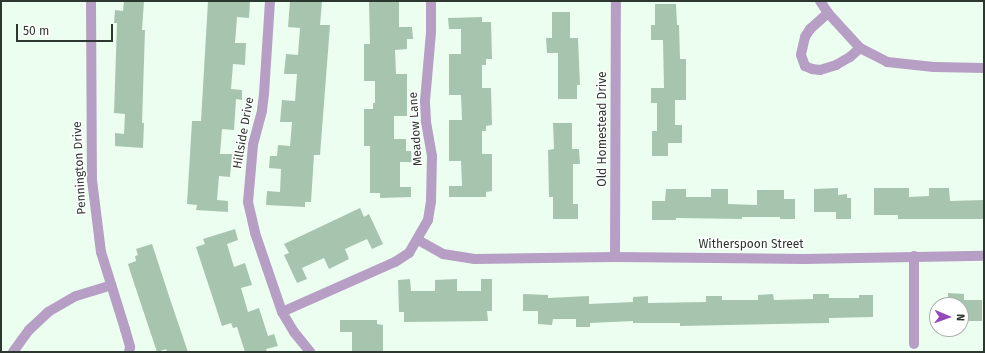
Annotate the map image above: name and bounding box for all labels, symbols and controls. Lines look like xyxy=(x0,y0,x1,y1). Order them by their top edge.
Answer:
scale bar xyxy=(18,16,115,42)
text: 50 m xyxy=(23,24,49,38)
street label: Old Homestead Drive xyxy=(596,71,610,187)
street label: Meadow Lane xyxy=(406,91,426,167)
street label: Hillside Drive xyxy=(231,96,257,170)
street label: Pennington Drive xyxy=(70,121,90,215)
street label: Witherspoon Street xyxy=(698,238,804,252)
north arrow xyxy=(929,297,969,337)
text: N xyxy=(954,314,967,321)

